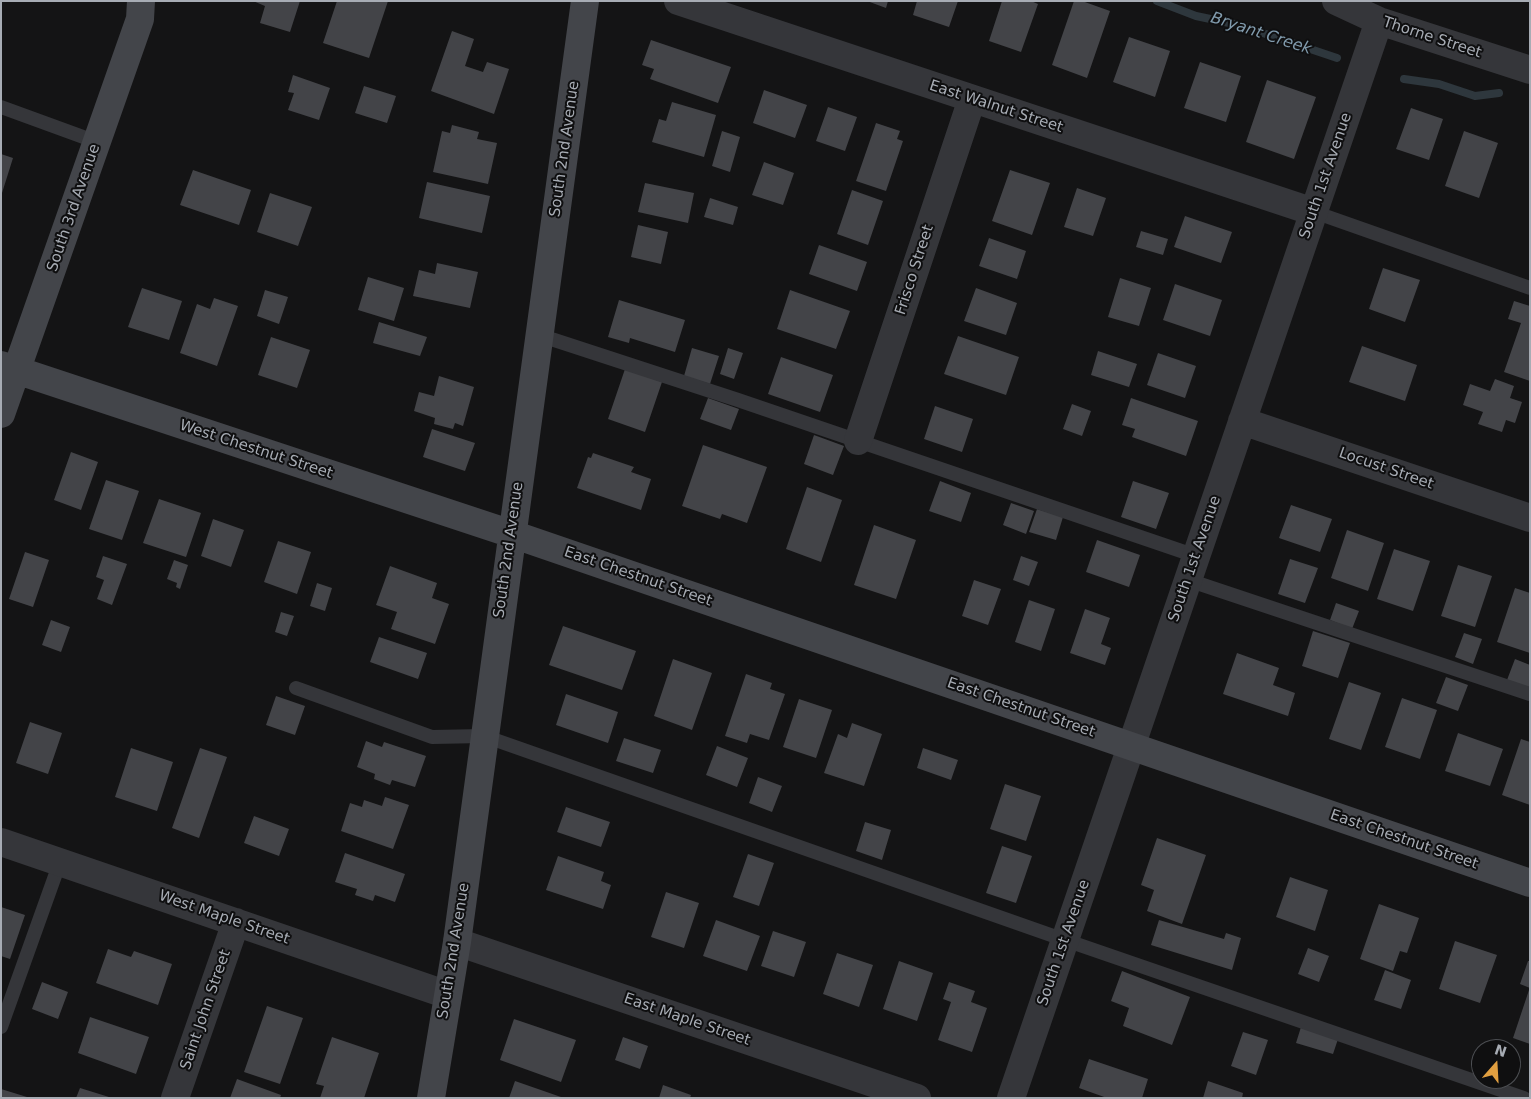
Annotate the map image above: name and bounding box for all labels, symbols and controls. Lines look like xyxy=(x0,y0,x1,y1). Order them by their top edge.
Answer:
water label: Bryant Creek xyxy=(1208,9,1314,59)
street label: Thorne Street xyxy=(1380,14,1484,62)
street label: East Walnut Street xyxy=(927,77,1065,137)
street label: South 2nd Avenue xyxy=(547,80,583,218)
street label: South 1st Avenue xyxy=(1296,111,1356,241)
street label: South 3rd Avenue xyxy=(44,142,104,274)
street label: Frisco Street xyxy=(892,223,938,317)
street label: West Chestnut Street xyxy=(177,417,335,483)
street label: Locust Street xyxy=(1336,444,1436,494)
street label: South 2nd Avenue xyxy=(491,481,527,619)
street label: South 1st Avenue xyxy=(1165,494,1225,624)
street label: East Chestnut Street xyxy=(562,543,714,611)
street label: East Chestnut Street xyxy=(945,674,1097,742)
street label: East Chestnut Street xyxy=(1328,806,1480,874)
street label: South 1st Avenue xyxy=(1034,878,1094,1008)
street label: South 2nd Avenue xyxy=(434,882,474,1020)
street label: West Maple Street xyxy=(156,887,292,949)
street label: Saint John Street xyxy=(177,948,235,1072)
street label: East Maple Street xyxy=(621,990,753,1050)
north arrow xyxy=(1471,1039,1521,1089)
text: N xyxy=(1492,1041,1509,1060)

